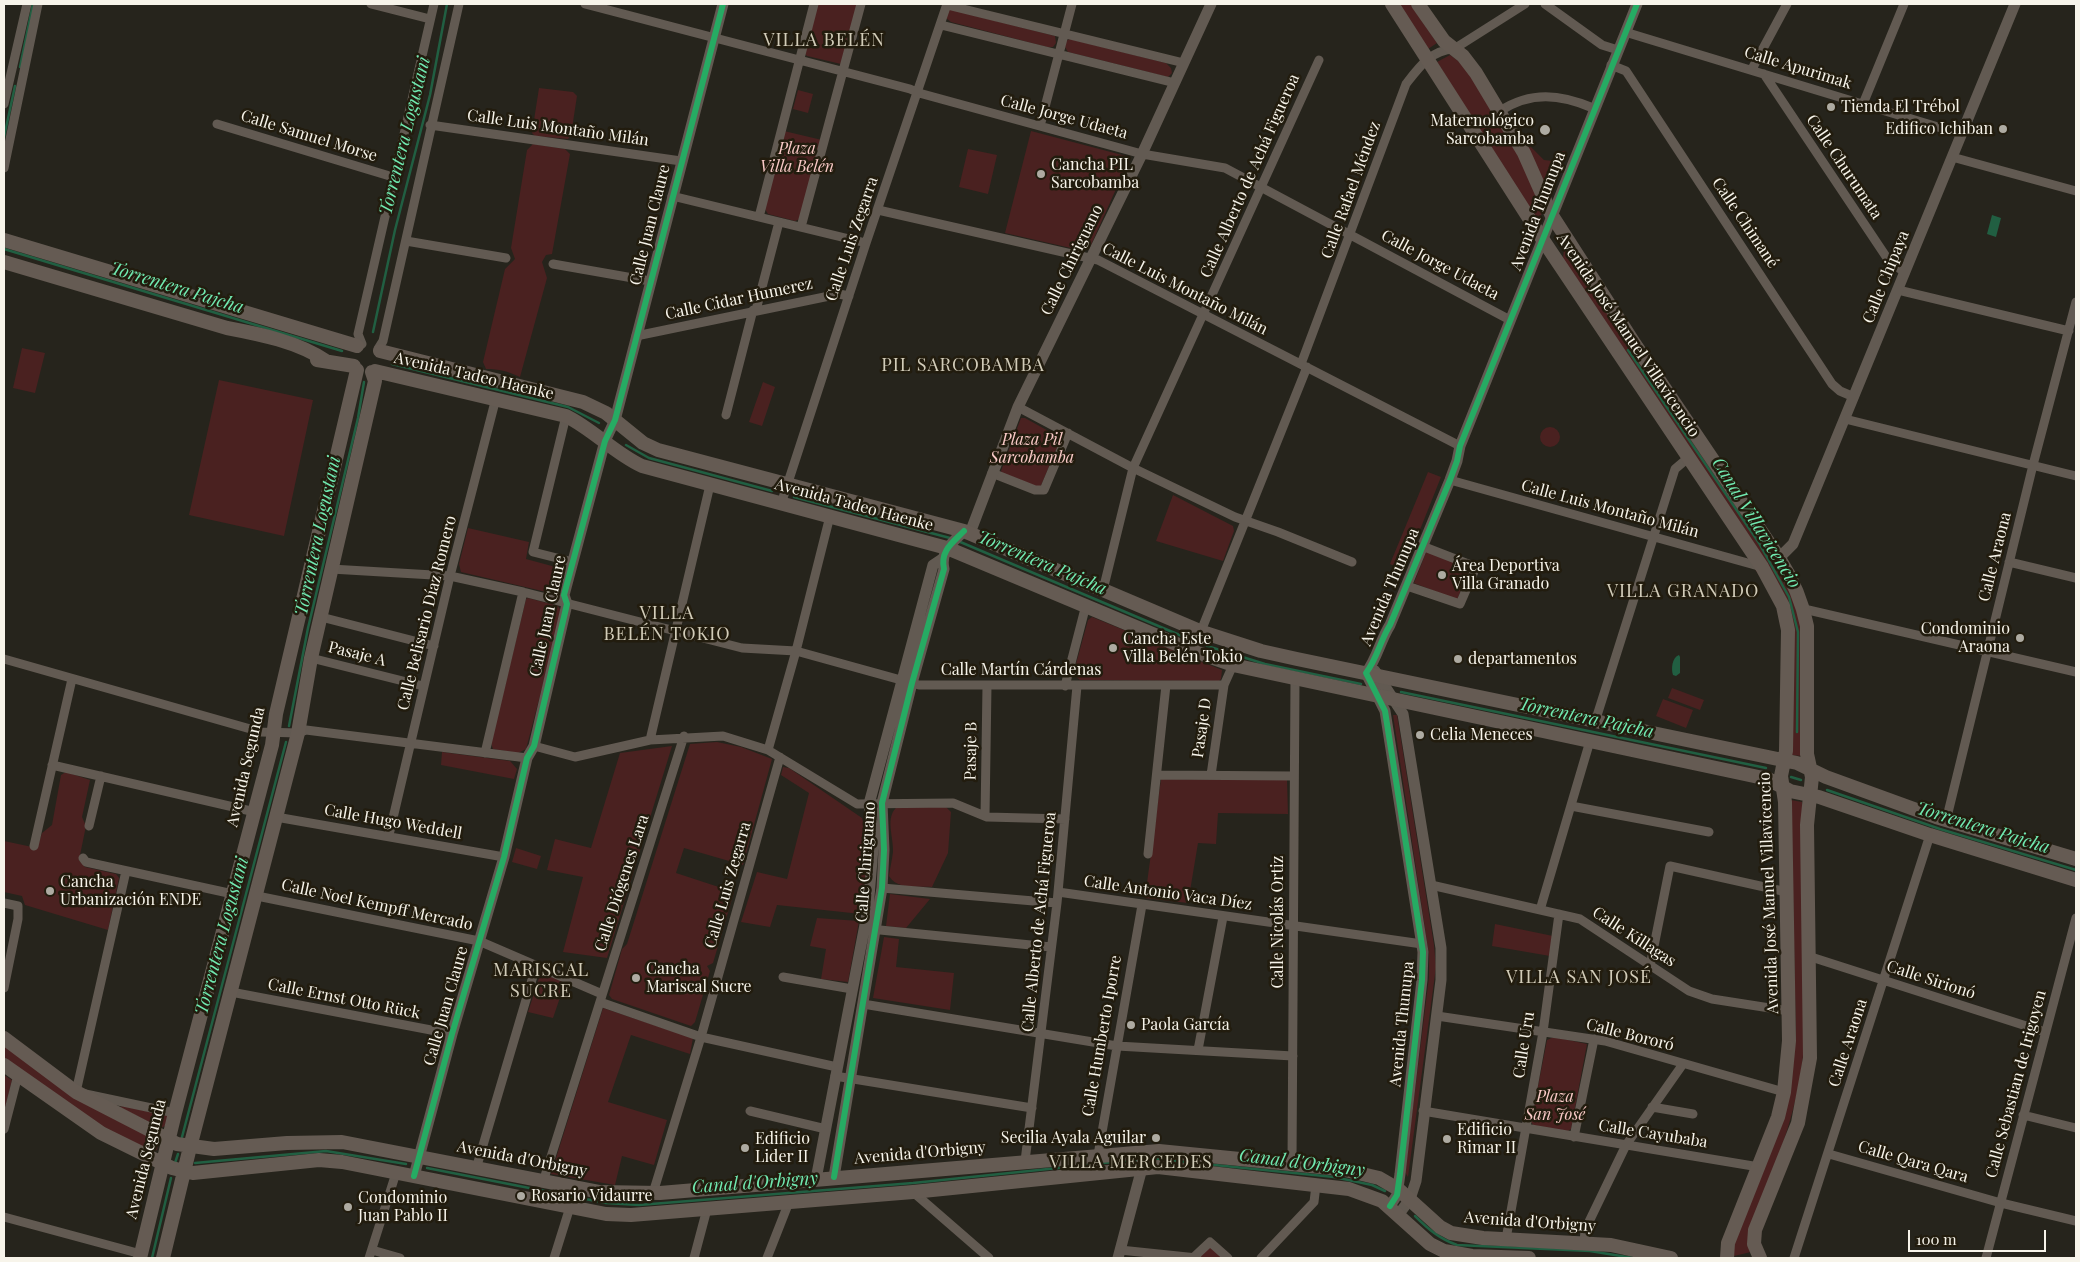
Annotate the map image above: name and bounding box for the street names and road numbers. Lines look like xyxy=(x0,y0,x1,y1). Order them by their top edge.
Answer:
street label: Calle Apurimak xyxy=(1742,43,1854,93)
street label: Calle Alberto de Achá Figueroa xyxy=(1196,71,1304,281)
street label: Calle Jorge Udaeta xyxy=(998,91,1130,143)
street label: Calle Samuel Morse xyxy=(238,106,380,166)
street label: Calle Luis Montaño Milán xyxy=(466,106,650,150)
street label: Calle Churumata xyxy=(1802,111,1886,223)
street label: Calle Rafael Méndez xyxy=(1317,119,1385,261)
street label: Avenida Thunupa xyxy=(1506,149,1570,273)
street label: Calle Juan Claure xyxy=(626,163,674,287)
street label: Calle Luis Zegarra xyxy=(822,174,882,304)
street label: Calle Chimané xyxy=(1708,174,1782,272)
street label: Calle Chiriguano xyxy=(1037,201,1107,319)
street label: Calle Jorge Udaeta xyxy=(1378,226,1502,304)
street label: Calle Chipaya xyxy=(1859,228,1913,326)
street label: Avenida José Manuel Villavicencio xyxy=(1552,229,1704,441)
street label: Calle Luis Montaño Milán xyxy=(1099,239,1271,339)
street label: Calle Cidar Humerez xyxy=(664,274,814,324)
street label: Avenida Tadeo Haenke xyxy=(392,348,556,404)
street label: Avenida Tadeo Haenke xyxy=(773,475,935,535)
street label: Calle Luis Montaño Milán xyxy=(1519,476,1701,542)
street label: Calle Araona xyxy=(1975,510,2015,604)
street label: Calle Belisario Díaz Romero xyxy=(394,514,460,712)
street label: Avenida Thunupa xyxy=(1357,525,1423,649)
street label: Calle Juan Claure xyxy=(526,554,570,678)
street label: Pasaje A xyxy=(326,638,388,670)
street label: Calle Martín Cárdenas xyxy=(941,660,1101,680)
street label: Pasaje D xyxy=(1188,697,1216,759)
street label: Avenida Segunda xyxy=(223,705,269,829)
street label: Pasaje B xyxy=(961,722,981,780)
street label: Avenida José Manuel Villavicencio xyxy=(1755,772,1783,1014)
street label: Calle Hugo Weddell xyxy=(323,800,463,844)
street label: Calle Chiriguano xyxy=(852,801,880,923)
street label: Calle Alberto de Achá Figueroa xyxy=(1018,811,1060,1033)
street label: Calle Diógenes Lara xyxy=(591,812,653,954)
street label: Calle Luis Zegarra xyxy=(701,820,755,950)
street label: Calle Nicolás Ortiz xyxy=(1268,856,1288,988)
street label: Calle Antonio Vaca Díez xyxy=(1083,872,1253,914)
street label: Calle Noel Kempff Mercado xyxy=(279,875,475,935)
street label: Calle Killagas xyxy=(1589,903,1679,971)
street label: Calle Juan Claure xyxy=(420,944,472,1068)
street label: Calle Humberto Iporre xyxy=(1078,954,1126,1118)
street label: Calle Sirionó xyxy=(1884,957,1978,1003)
street label: Avenida Thunupa xyxy=(1386,960,1418,1088)
street label: Calle Ernst Otto Rück xyxy=(266,975,422,1023)
street label: Calle Sebastian de Irigoyen xyxy=(1982,988,2050,1180)
street label: Calle Araona xyxy=(1825,997,1871,1089)
street label: Calle Uru xyxy=(1509,1010,1539,1080)
street label: Calle Bororó xyxy=(1584,1015,1676,1055)
street label: Avenida Segunda xyxy=(122,1097,170,1221)
street label: Calle Cayubaba xyxy=(1597,1116,1709,1152)
street label: Avenida d'Orbigny xyxy=(455,1137,589,1181)
street label: Calle Qara Qara xyxy=(1856,1137,1970,1187)
street label: Avenida d'Orbigny xyxy=(853,1138,987,1168)
street label: Avenida d'Orbigny xyxy=(1464,1208,1596,1236)

